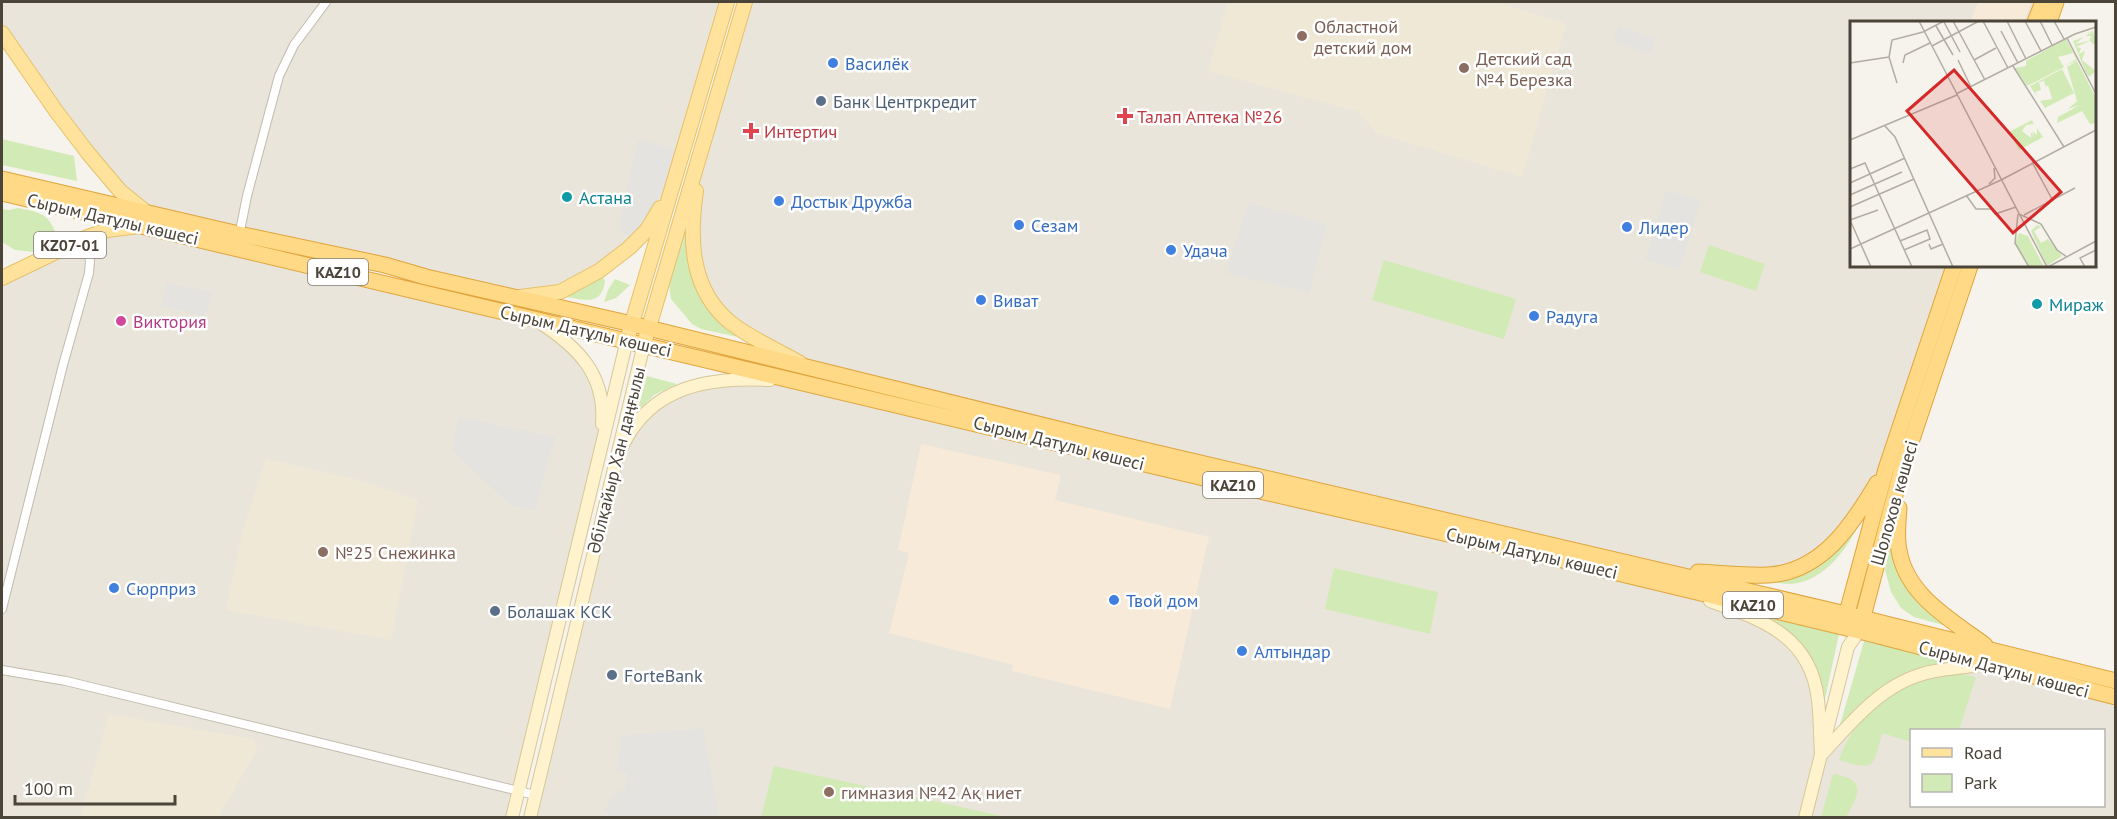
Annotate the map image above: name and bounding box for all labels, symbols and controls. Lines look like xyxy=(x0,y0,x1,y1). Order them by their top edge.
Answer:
place label: Областной детский дом xyxy=(1314,15,1412,59)
inset map xyxy=(1850,21,2096,267)
marker: Областной детский дом xyxy=(1295,29,1309,43)
place label: Детский сад №4 Березка xyxy=(1476,47,1572,91)
place label: Василёк xyxy=(845,52,910,75)
marker: Василёк xyxy=(826,56,840,70)
marker: Детский сад №4 Березка xyxy=(1457,61,1471,75)
place label: Банк Центркредит xyxy=(833,90,977,113)
marker: Банк Центркредит xyxy=(814,94,828,108)
place label: Талап Аптека №26 xyxy=(1137,105,1282,128)
marker: Талап Аптека №26 xyxy=(1118,109,1132,123)
place label: Интертич xyxy=(764,120,837,143)
marker: Интертич xyxy=(742,122,760,140)
place label: Астана xyxy=(579,186,632,209)
street label: Сырым Датұлы көшесі xyxy=(25,188,201,250)
marker: Астана xyxy=(560,190,574,204)
place label: Достык Дружба xyxy=(791,190,912,213)
marker: Достык Дружба xyxy=(772,194,786,208)
place label: Сезам xyxy=(1031,214,1078,237)
place label: Лидер xyxy=(1638,216,1689,239)
marker: Сезам xyxy=(1012,218,1026,232)
marker: Лидер xyxy=(1620,220,1634,234)
road number: KZ07-01 xyxy=(34,232,106,258)
place label: Удача xyxy=(1183,239,1228,262)
marker: Удача xyxy=(1164,243,1178,257)
road number: KAZ10 xyxy=(308,259,368,285)
place label: Виват xyxy=(993,289,1039,312)
marker: Виват xyxy=(974,293,988,307)
place label: Мираж xyxy=(2049,293,2104,316)
marker: Мираж xyxy=(2030,297,2044,311)
street label: Сырым Датұлы көшесі xyxy=(498,300,674,362)
place label: Радуга xyxy=(1546,305,1598,328)
marker: Радуга xyxy=(1527,309,1541,323)
place label: Виктория xyxy=(133,310,207,333)
marker: Виктория xyxy=(114,314,128,328)
street label: Әбілқайыр Хан даңғылы xyxy=(582,364,650,556)
street label: Сырым Датұлы көшесі xyxy=(971,411,1147,475)
street label: Шолохов көшесі xyxy=(1865,438,1923,568)
road number: KAZ10 xyxy=(1203,472,1263,498)
street label: Сырым Датұлы көшесі xyxy=(1444,522,1620,584)
place label: №25 Снежинка xyxy=(335,541,456,564)
marker: №25 Снежинка xyxy=(316,545,330,559)
place label: Сюрприз xyxy=(126,577,196,600)
marker: Сюрприз xyxy=(107,581,121,595)
place label: Твой дом xyxy=(1126,589,1198,612)
road number: KAZ10 xyxy=(1723,592,1783,618)
marker: Твой дом xyxy=(1107,593,1121,607)
place label: Болашак КСК xyxy=(507,600,612,623)
marker: Болашак КСК xyxy=(488,604,502,618)
street label: Сырым Датұлы көшесі xyxy=(1916,635,2092,703)
place label: Алтындар xyxy=(1254,640,1331,663)
marker: Алтындар xyxy=(1235,644,1249,658)
place label: ForteBank xyxy=(624,664,703,687)
marker: ForteBank xyxy=(605,668,619,682)
legend xyxy=(1910,729,2105,807)
text: Road xyxy=(1964,741,2002,764)
scale bar xyxy=(15,768,176,806)
text: Park xyxy=(1964,771,1997,794)
text: 100 m xyxy=(24,777,73,800)
place label: гимназия №42 Ақ ниет xyxy=(841,781,1022,804)
marker: гимназия №42 Ақ ниет xyxy=(822,785,836,799)

